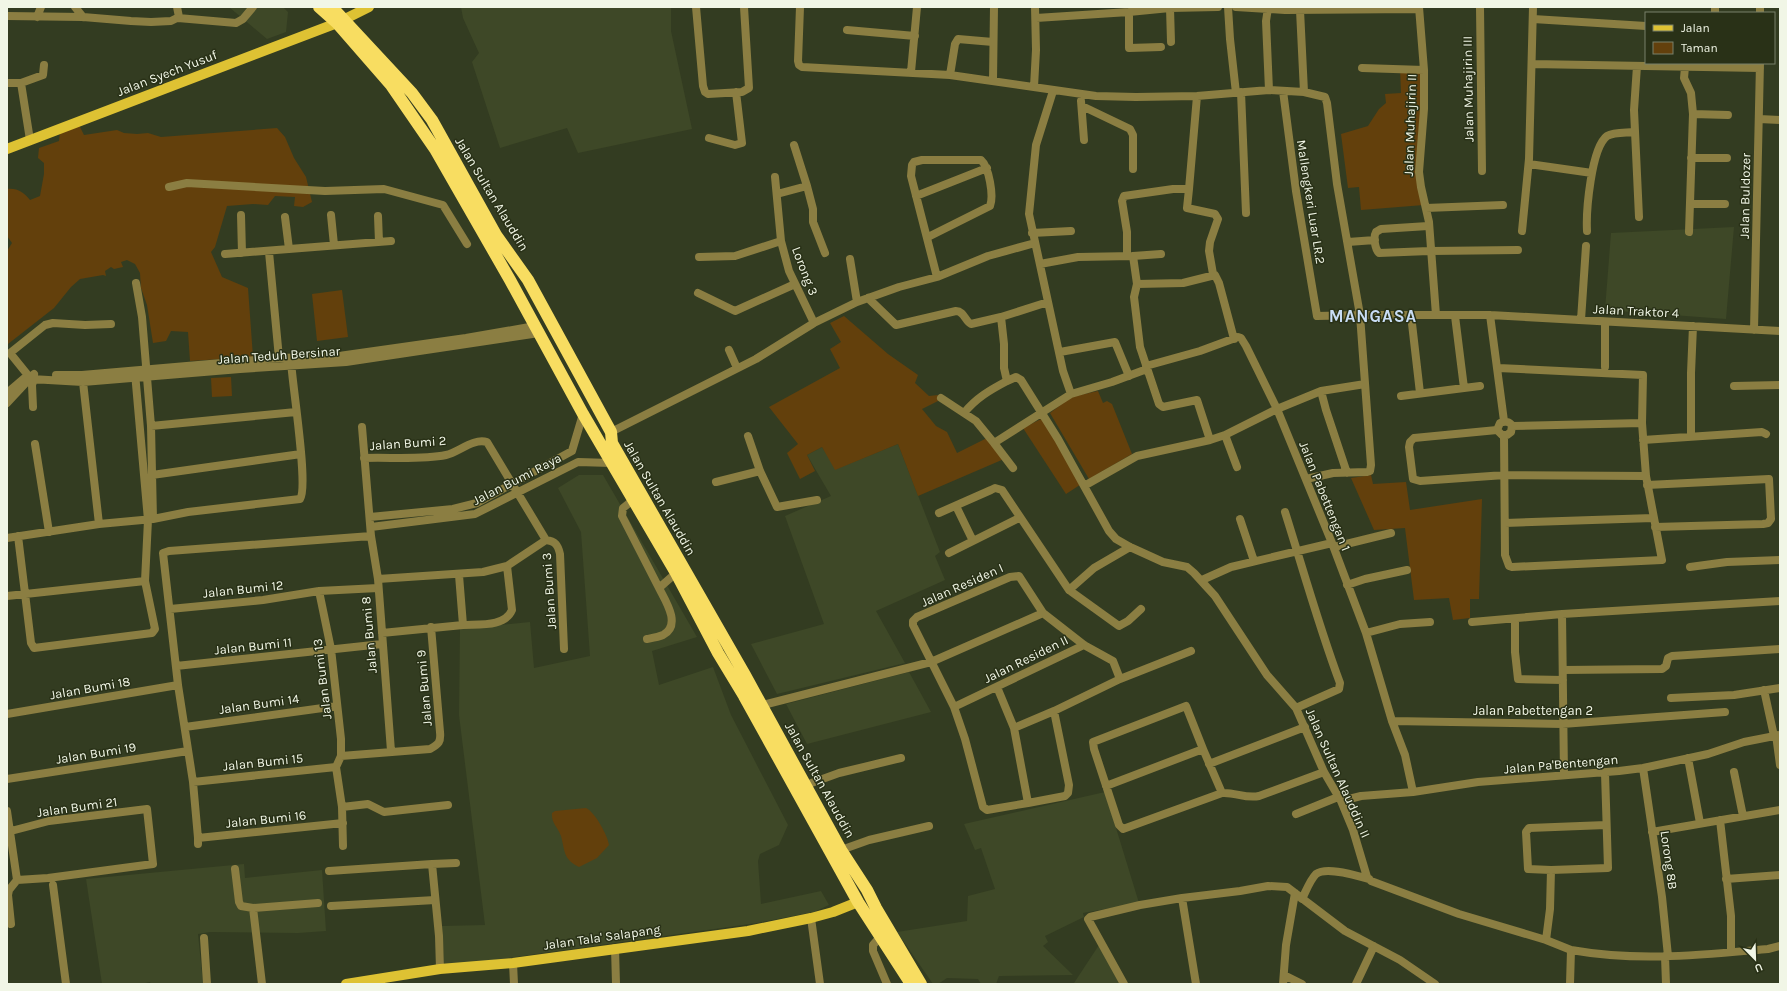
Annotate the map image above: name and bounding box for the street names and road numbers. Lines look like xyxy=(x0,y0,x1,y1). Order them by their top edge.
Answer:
street label: Jalan Muhajirin III xyxy=(1460,36,1476,142)
street label: Jalan Syech Yusuf xyxy=(115,47,220,99)
street label: Jalan Muhajirin II xyxy=(1401,73,1419,177)
street label: Jalan Sultan Alauddin xyxy=(452,135,532,253)
street label: Mallengkeri Luar LR.2 xyxy=(1294,139,1328,265)
street label: Jalan Buldozer xyxy=(1737,153,1753,239)
street label: Lorong 3 xyxy=(789,245,821,297)
street label: Jalan Traktor 4 xyxy=(1593,301,1679,321)
street label: Jalan Teduh Bersinar xyxy=(217,343,341,367)
street label: Jalan Bumi 2 xyxy=(369,433,447,453)
street label: Jalan Sultan Alauddin xyxy=(621,438,699,558)
street label: Jalan Pabettengan 1 xyxy=(1296,439,1354,553)
street label: Jalan Bumi Raya xyxy=(470,450,564,508)
street label: Jalan Bumi 3 xyxy=(539,552,559,630)
street label: Jalan Residen I xyxy=(919,560,1005,610)
street label: Jalan Bumi 12 xyxy=(202,577,284,601)
street label: Jalan Bumi 8 xyxy=(358,596,380,674)
street label: Jalan Residen II xyxy=(981,632,1071,686)
street label: Jalan Bumi 11 xyxy=(214,634,292,658)
street label: Jalan Bumi 13 xyxy=(310,638,334,720)
street label: Jalan Bumi 9 xyxy=(413,649,435,727)
street label: Jalan Bumi 18 xyxy=(49,674,131,702)
street label: Jalan Bumi 14 xyxy=(218,691,300,717)
street label: Jalan Pabettengan 2 xyxy=(1473,703,1593,718)
street label: Jalan Sultan Alauddin II xyxy=(1303,706,1373,840)
street label: Jalan Sultan Alauddin xyxy=(782,720,858,840)
street label: Jalan Bumi 19 xyxy=(55,739,137,767)
street label: Jalan Bumi 15 xyxy=(222,750,304,774)
street label: Jalan Pa'Bentengan xyxy=(1503,752,1619,776)
street label: Jalan Bumi 21 xyxy=(36,794,118,820)
street label: Jalan Bumi 16 xyxy=(225,807,307,831)
street label: Lorong 8B xyxy=(1657,830,1681,890)
street label: Jalan Tala' Salapang xyxy=(542,921,662,953)

